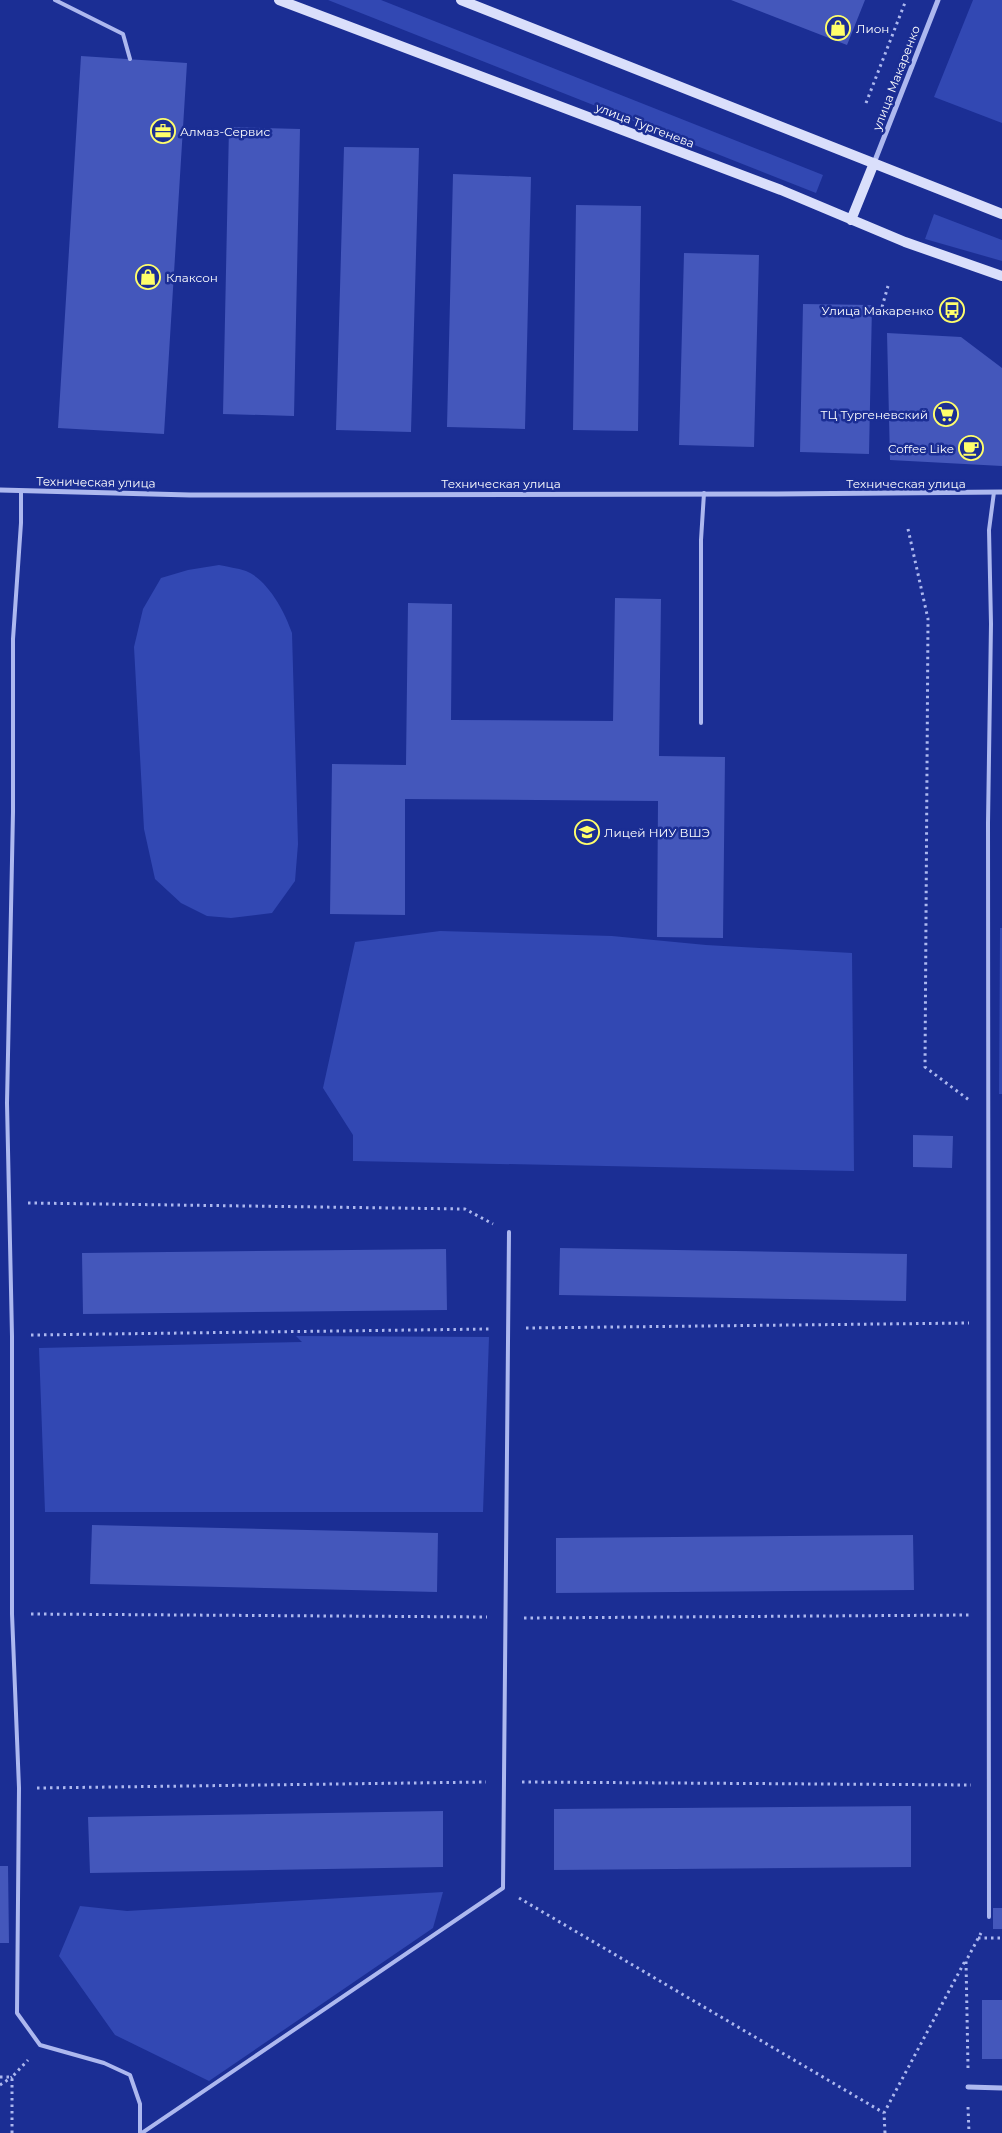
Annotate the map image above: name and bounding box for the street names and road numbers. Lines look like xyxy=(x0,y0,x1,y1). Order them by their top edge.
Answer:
street label: улица Макаренко xyxy=(869,23,923,134)
street label: улица Тургенева xyxy=(592,99,697,151)
street label: Техническая улица xyxy=(36,473,156,491)
street label: Техническая улица xyxy=(441,476,561,491)
street label: Техническая улица xyxy=(846,476,966,491)

